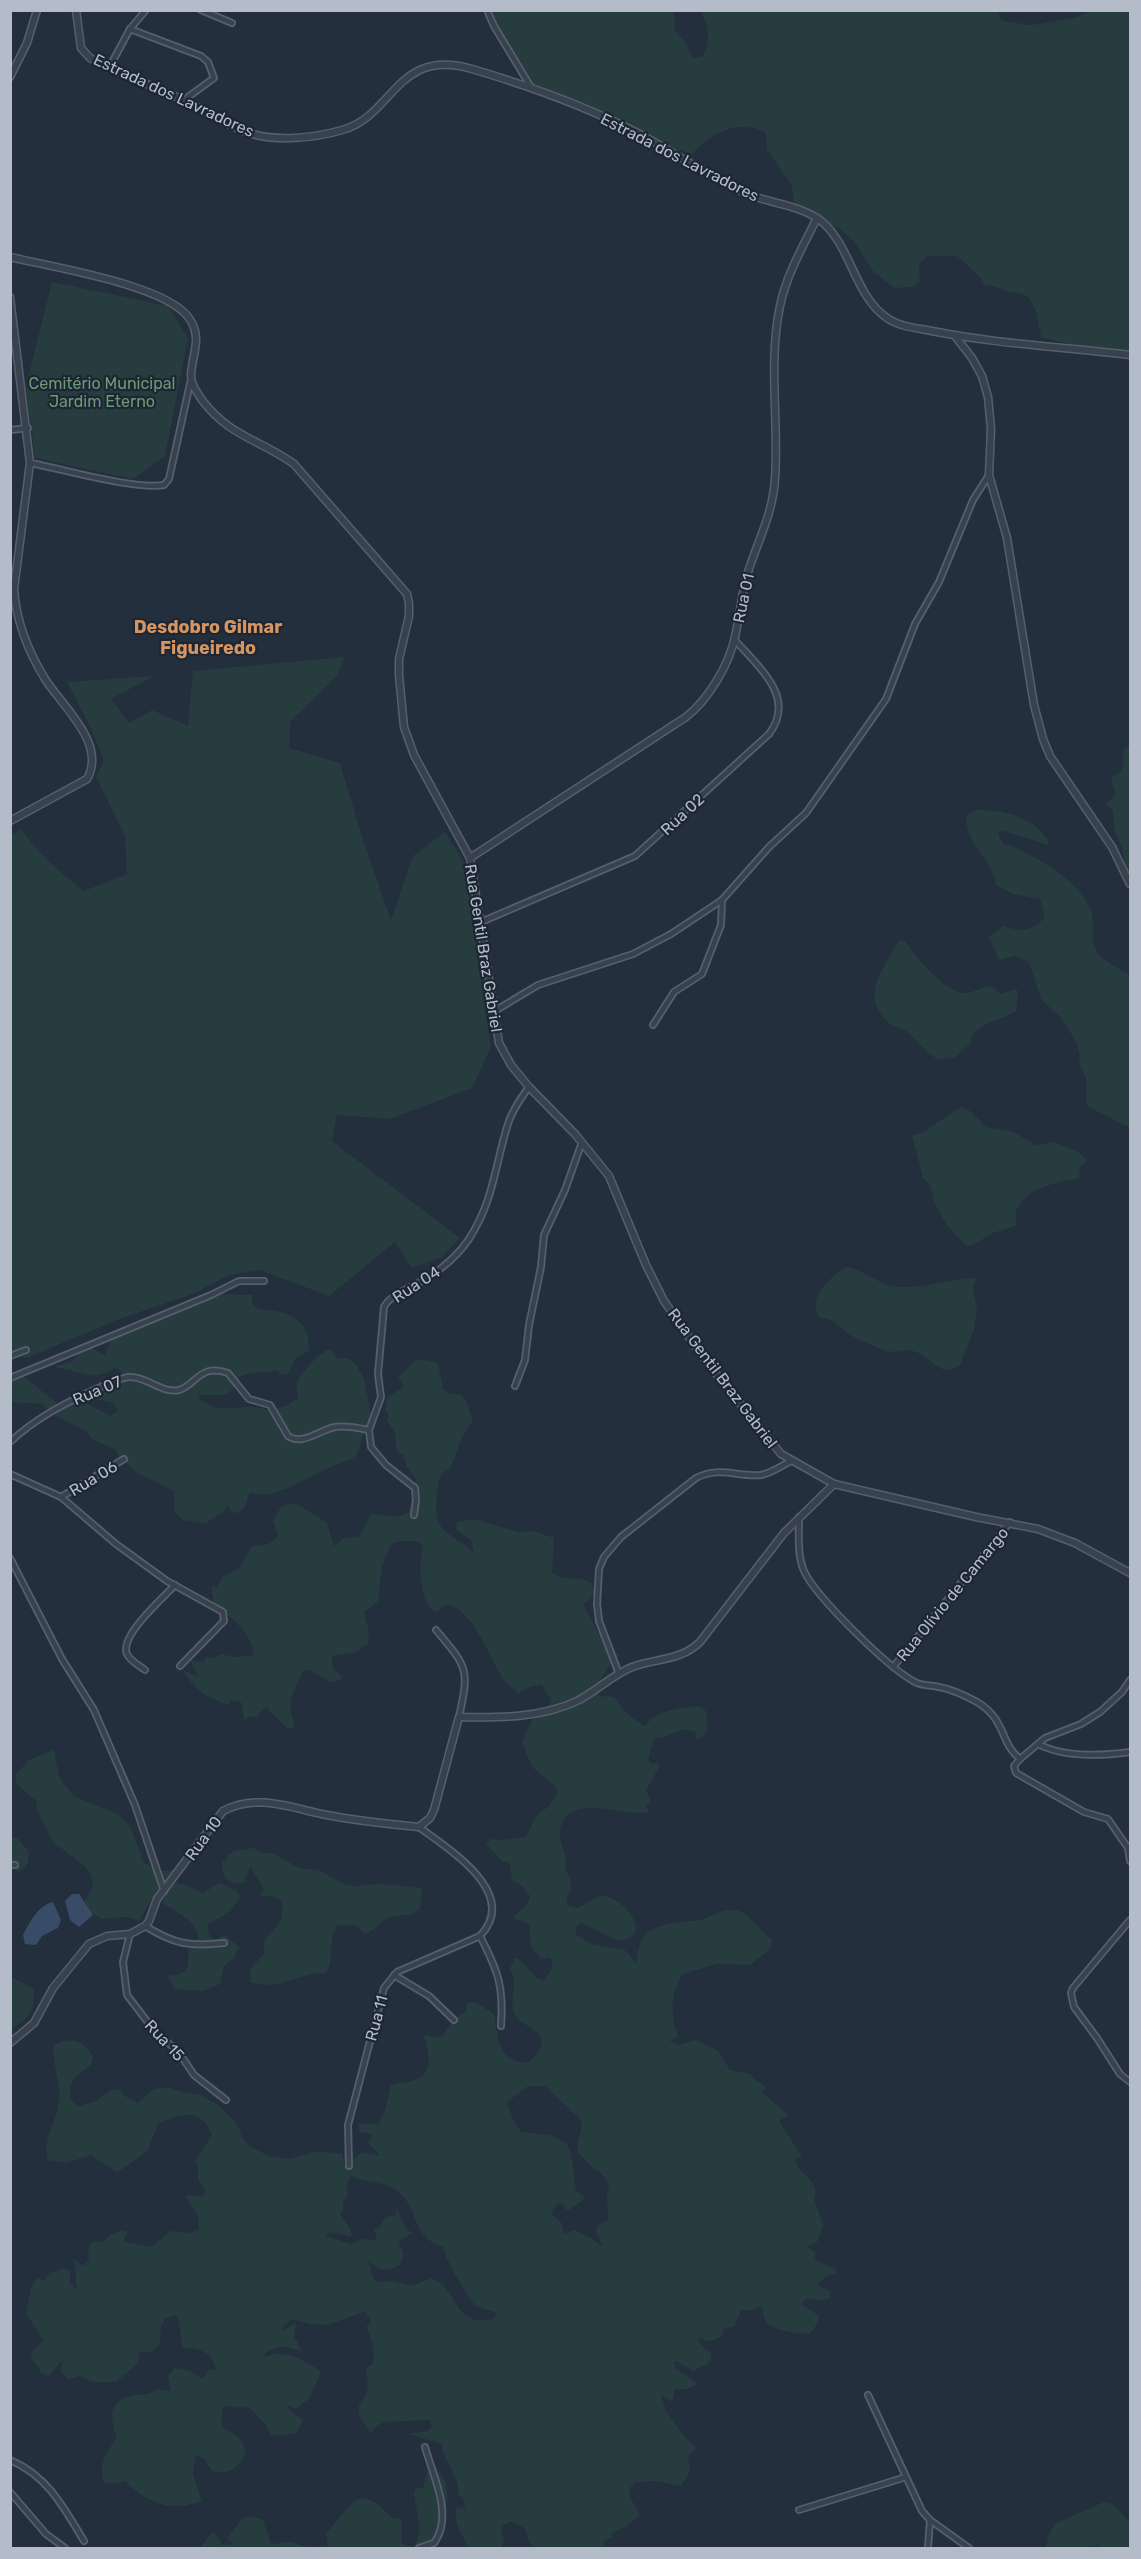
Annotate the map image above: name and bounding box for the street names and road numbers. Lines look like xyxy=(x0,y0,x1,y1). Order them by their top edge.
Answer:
street label: Estrada dos Lavradores xyxy=(90,50,257,141)
street label: Estrada dos Lavradores xyxy=(597,109,762,206)
street label: Rua 01 xyxy=(729,572,758,624)
street label: Rua 02 xyxy=(657,790,708,839)
street label: Rua Gentil Braz Gabriel xyxy=(461,863,506,1033)
street label: Rua 04 xyxy=(389,1262,444,1307)
street label: Rua Gentil Braz Gabriel xyxy=(664,1305,781,1452)
street label: Rua 07 xyxy=(70,1372,124,1409)
street label: Rua 06 xyxy=(66,1457,121,1500)
street label: Rua Olívio de Camargo xyxy=(892,1523,1012,1665)
street label: Rua 10 xyxy=(181,1813,226,1864)
street label: Rua 11 xyxy=(361,1993,392,2043)
street label: Rua 15 xyxy=(141,2016,188,2065)

